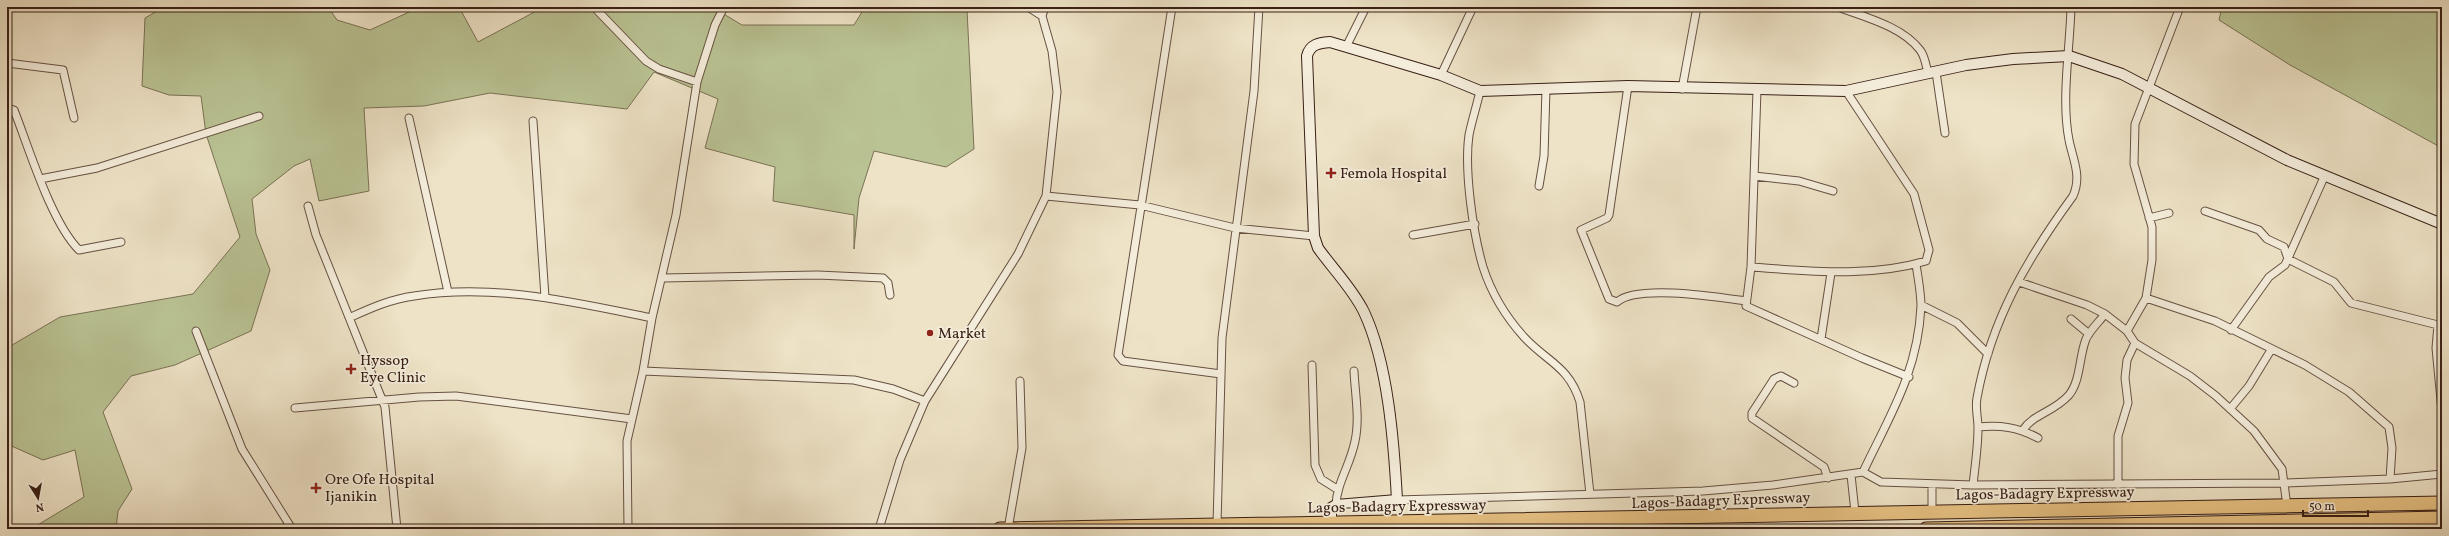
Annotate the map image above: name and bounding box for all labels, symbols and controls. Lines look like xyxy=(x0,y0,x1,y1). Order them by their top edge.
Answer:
place label: Femola Hospital xyxy=(1340,164,1447,185)
marker: Femola Hospital xyxy=(1325,167,1337,179)
place label: Market xyxy=(938,324,986,345)
marker: Market xyxy=(925,328,935,338)
place label: Hyssop Eye Clinic xyxy=(360,351,426,389)
marker: Hyssop Eye Clinic xyxy=(345,363,357,375)
place label: Ore Ofe Hospital Ijanikin xyxy=(325,470,435,508)
north arrow xyxy=(18,478,58,518)
marker: Ore Ofe Hospital Ijanikin xyxy=(310,482,322,494)
street label: Lagos-Badagry Expressway xyxy=(1955,482,2135,507)
street label: Lagos-Badagry Expressway xyxy=(1631,488,1811,515)
scale bar xyxy=(2303,492,2368,518)
street label: Lagos-Badagry Expressway xyxy=(1307,495,1487,520)
text: N xyxy=(34,498,45,514)
text: 50 m xyxy=(2309,499,2335,515)

